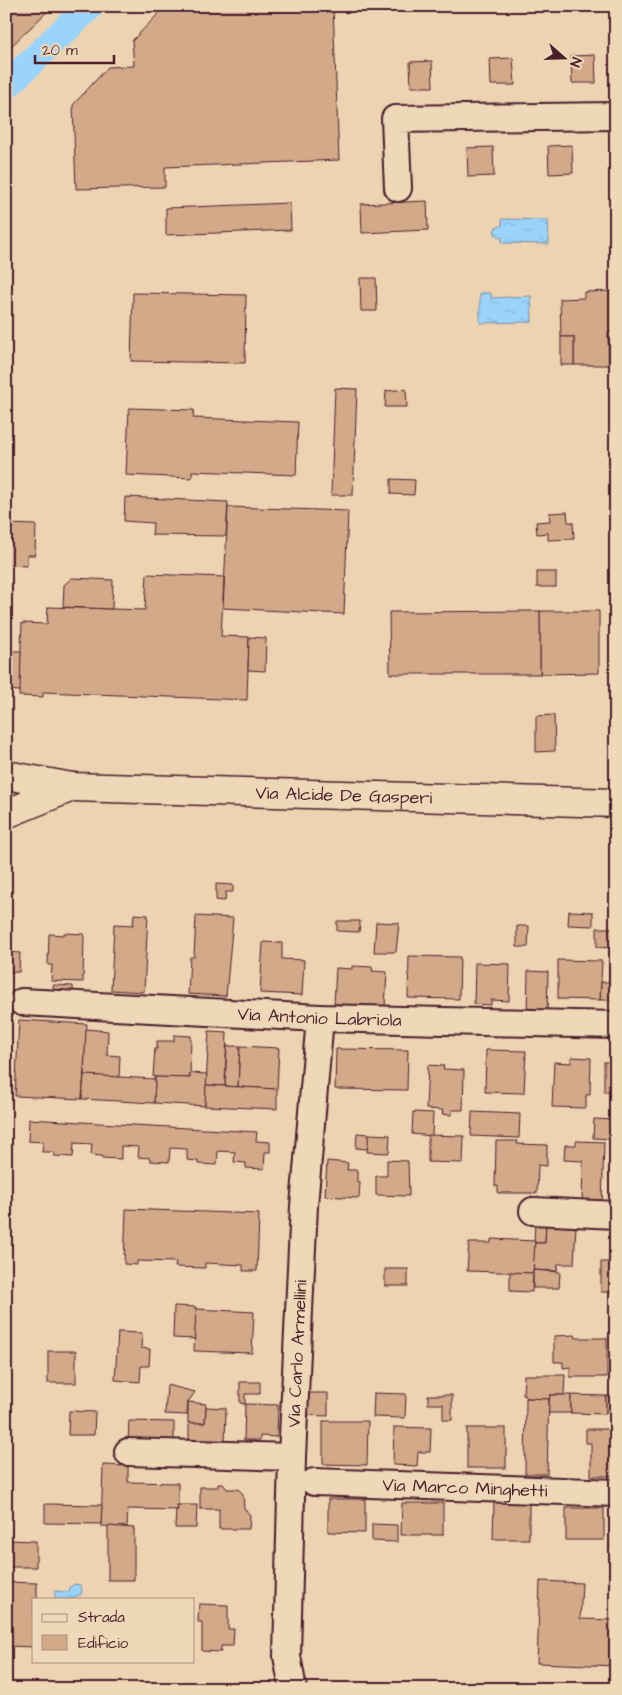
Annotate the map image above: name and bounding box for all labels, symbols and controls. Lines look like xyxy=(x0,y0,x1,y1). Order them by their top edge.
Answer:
scale bar xyxy=(35,32,114,64)
north arrow xyxy=(540,32,590,82)
text: 20 m xyxy=(42,40,78,61)
text: N xyxy=(564,55,586,70)
street label: Via Alcide De Gasperi xyxy=(255,780,433,810)
street label: Via Antonio Labriola xyxy=(237,1001,402,1032)
street label: Via Carlo Armellini xyxy=(281,1279,313,1428)
street label: Via Marco Minghetti xyxy=(382,1472,548,1503)
legend xyxy=(32,1598,195,1662)
text: Strada xyxy=(78,1607,125,1628)
text: Edificio xyxy=(78,1633,129,1654)

